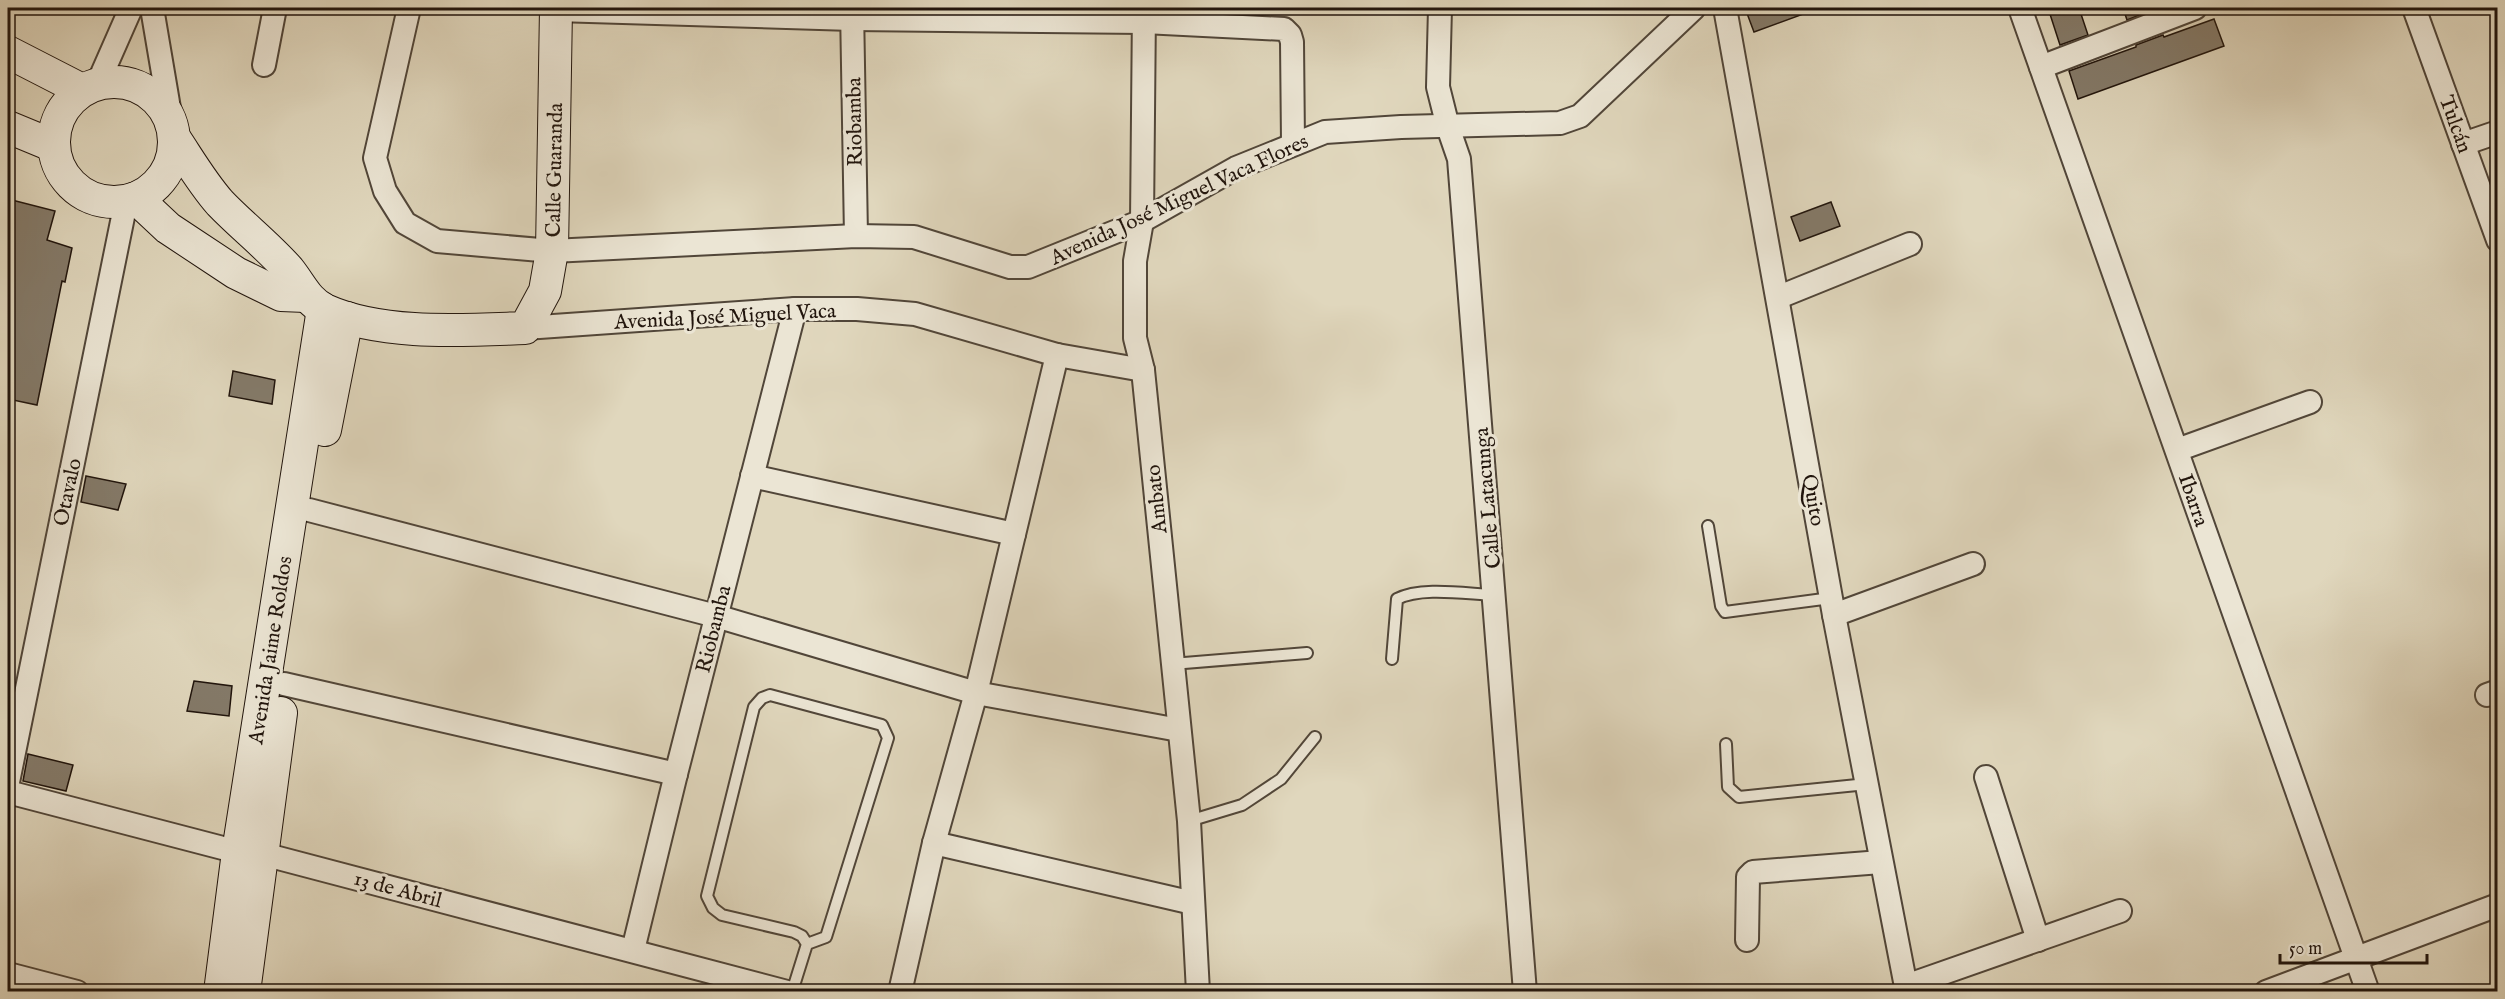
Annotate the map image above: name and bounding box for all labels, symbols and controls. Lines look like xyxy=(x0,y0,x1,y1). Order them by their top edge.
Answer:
street label: Riobamba xyxy=(841,76,870,167)
street label: Tulcán xyxy=(2432,92,2477,157)
street label: Calle Guaranda xyxy=(541,102,570,238)
street label: Avenida José Miguel Vaca Flores xyxy=(1045,129,1313,273)
street label: Avenida José Miguel Vaca xyxy=(612,298,838,337)
street label: Calle Latacunga xyxy=(1469,425,1508,570)
street label: Otavalo xyxy=(48,456,89,529)
street label: Ambato xyxy=(1140,463,1175,536)
street label: Ibarra xyxy=(2171,471,2214,531)
street label: Quito xyxy=(1795,472,1830,528)
street label: Avenida Jaime Roldos xyxy=(243,554,300,747)
street label: Riobamba xyxy=(691,582,739,676)
street label: 13 de Abril xyxy=(351,866,445,915)
scale bar xyxy=(2280,927,2427,965)
text: 50 m xyxy=(2289,938,2322,961)

